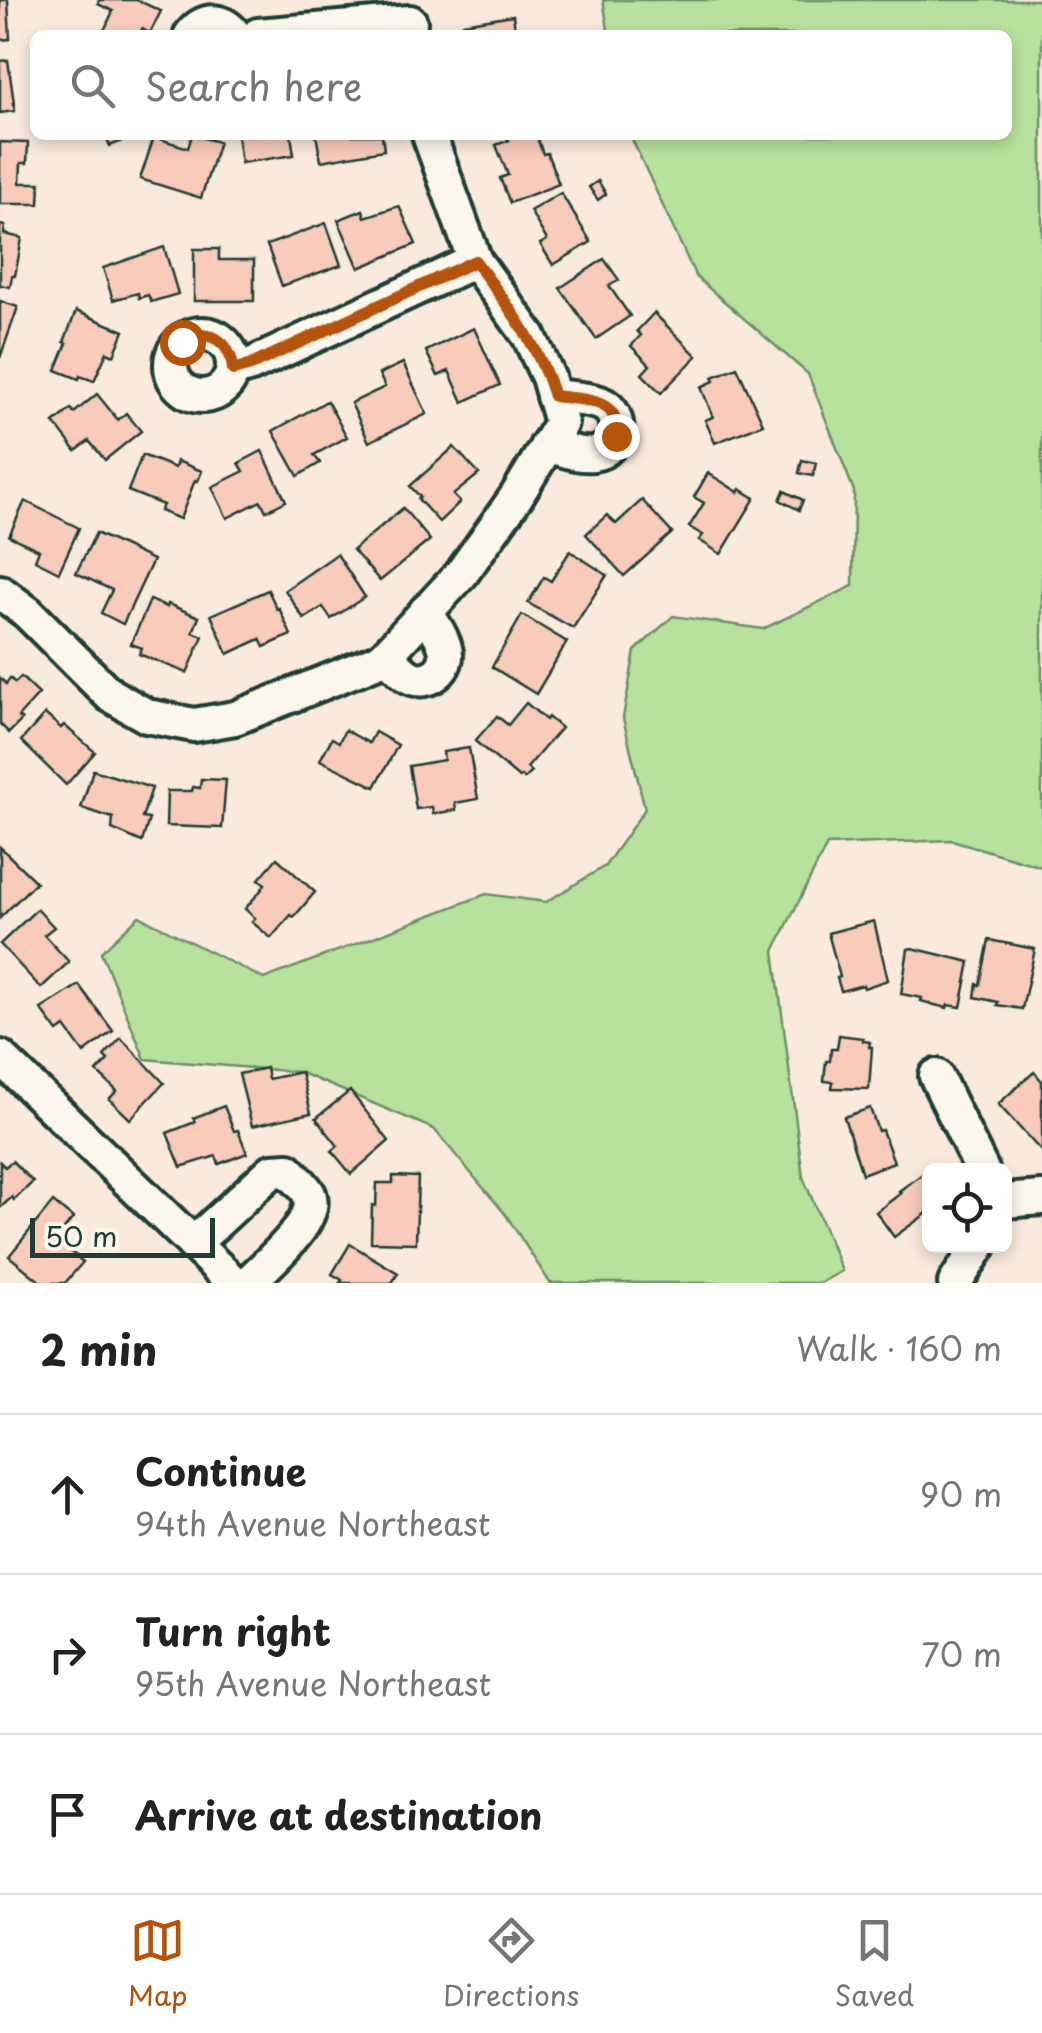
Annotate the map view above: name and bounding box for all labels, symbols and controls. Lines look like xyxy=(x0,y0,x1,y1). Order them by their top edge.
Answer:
search box xyxy=(30,30,1012,140)
text: Search here xyxy=(145,57,362,114)
icon: search xyxy=(65,58,120,113)
route start xyxy=(160,320,206,366)
route end xyxy=(594,414,640,460)
map controls xyxy=(922,1163,1012,1253)
button: locate xyxy=(922,1163,1012,1253)
scale bar xyxy=(30,1213,215,1258)
text: 50 m xyxy=(45,1214,118,1257)
text: 2 min xyxy=(40,1317,157,1380)
text: Walk · 160 m xyxy=(796,1324,1002,1372)
text: Continue xyxy=(135,1442,306,1499)
icon: ahead xyxy=(40,1467,95,1522)
text: 90 m xyxy=(920,1470,1002,1518)
text: 94th Avenue Northeast xyxy=(135,1499,491,1547)
text: Turn right xyxy=(135,1602,331,1659)
icon: right xyxy=(40,1627,95,1682)
text: 70 m xyxy=(922,1630,1002,1678)
text: 95th Avenue Northeast xyxy=(135,1659,491,1707)
text: Arrive at destination xyxy=(135,1786,543,1843)
icon: arrive xyxy=(40,1787,95,1842)
tab: Map xyxy=(128,1913,188,2016)
tab: Directions xyxy=(443,1913,579,2016)
tab: Saved xyxy=(835,1913,914,2016)

